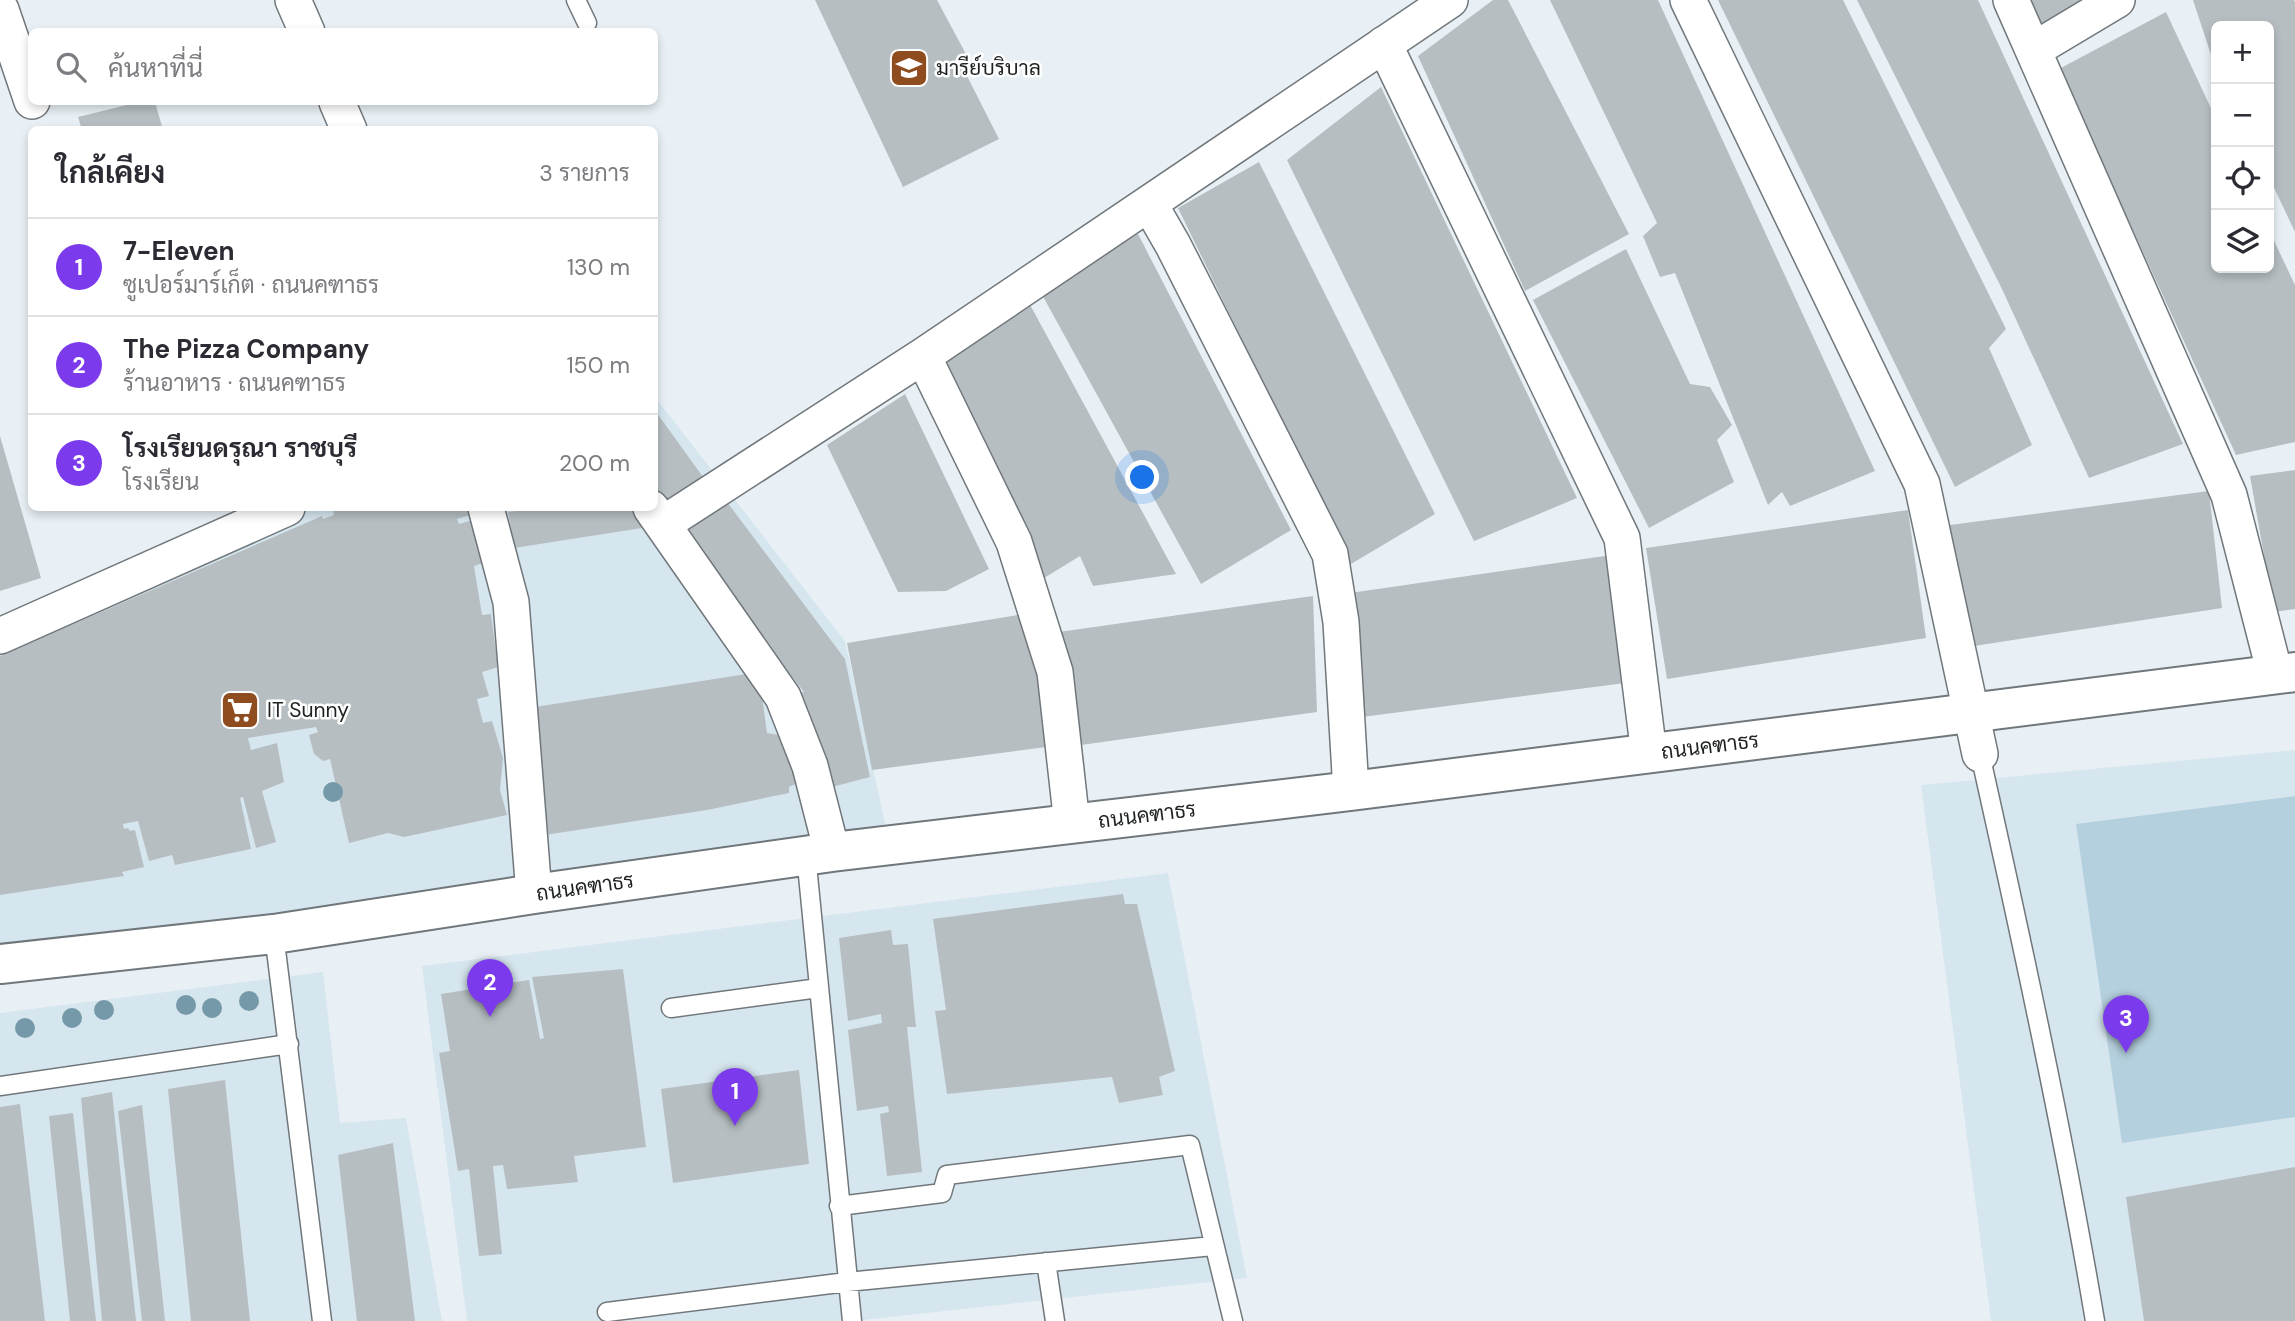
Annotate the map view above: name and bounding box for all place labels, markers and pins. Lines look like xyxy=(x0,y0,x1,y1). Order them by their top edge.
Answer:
school or university icon: มารีย์บริบาล xyxy=(888,47,930,89)
place label: มารีย์บริบาล xyxy=(936,54,1041,82)
supermarket icon: IT Sunny xyxy=(219,689,261,731)
place label: IT Sunny xyxy=(267,696,349,724)
pin: 2 xyxy=(467,959,513,1017)
pin: 3 xyxy=(2103,995,2149,1053)
pin: 1 xyxy=(712,1068,758,1126)

